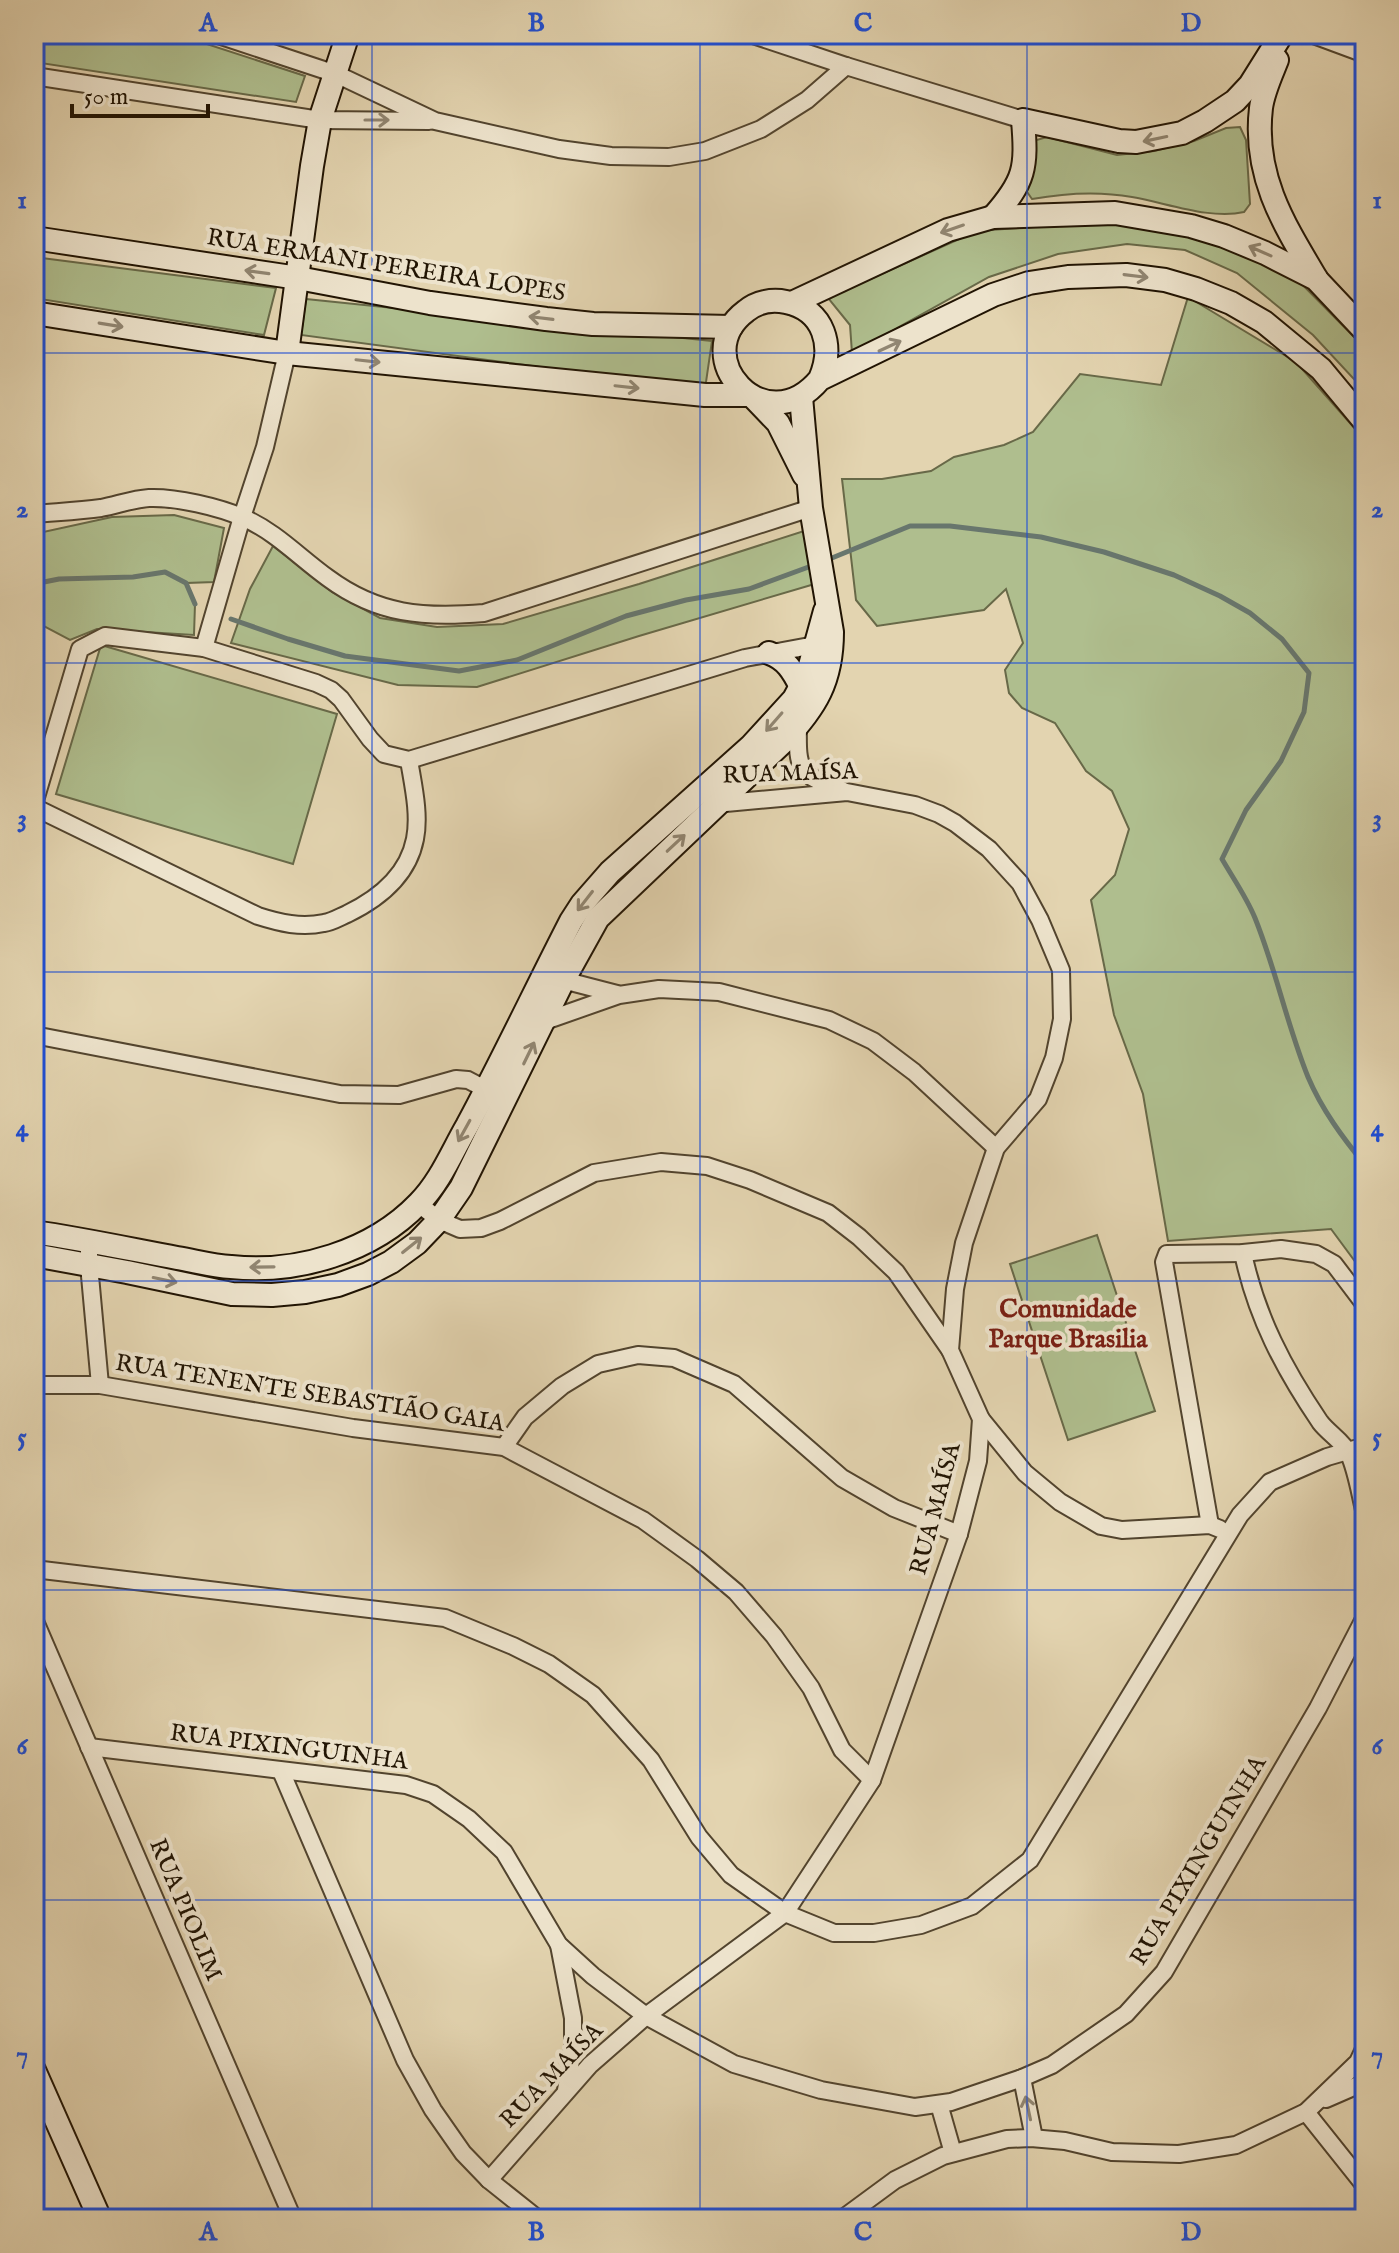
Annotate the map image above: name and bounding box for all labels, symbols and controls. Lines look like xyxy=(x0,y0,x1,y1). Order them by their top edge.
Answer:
text: A xyxy=(198,7,218,40)
text: B xyxy=(527,7,545,40)
text: C xyxy=(854,7,873,40)
text: D xyxy=(1181,7,1202,40)
scale bar xyxy=(72,68,208,118)
text: 50 m xyxy=(84,82,128,113)
one-way arrow xyxy=(363,112,390,128)
one-way arrow xyxy=(1142,132,1168,147)
text: 1 xyxy=(17,184,27,217)
text: 1 xyxy=(1372,184,1382,217)
street label: RUA ERMANI PEREIRA LOPES xyxy=(204,222,568,310)
one-way arrow xyxy=(939,223,964,238)
one-way arrow xyxy=(1248,243,1272,258)
one-way arrow xyxy=(245,263,271,278)
one-way arrow xyxy=(1122,269,1149,284)
one-way arrow xyxy=(529,310,555,325)
one-way arrow xyxy=(98,318,123,333)
one-way arrow xyxy=(878,338,902,353)
one-way arrow xyxy=(355,353,381,368)
one-way arrow xyxy=(613,380,640,395)
text: 2 xyxy=(16,493,28,526)
text: 2 xyxy=(1371,493,1383,526)
one-way arrow xyxy=(765,712,783,732)
street label: RUA MAÍSA xyxy=(722,756,859,792)
text: 3 xyxy=(17,802,27,835)
text: 3 xyxy=(1372,802,1382,835)
one-way arrow xyxy=(665,835,685,853)
one-way arrow xyxy=(577,890,594,911)
one-way arrow xyxy=(522,1042,537,1066)
text: 4 xyxy=(16,1112,30,1145)
text: 4 xyxy=(1371,1112,1385,1145)
one-way arrow xyxy=(456,1118,471,1142)
one-way arrow xyxy=(401,1237,422,1254)
one-way arrow xyxy=(249,1260,276,1275)
one-way arrow xyxy=(152,1273,177,1288)
district label: Comunidade Parque Brasilia xyxy=(989,1293,1148,1356)
street label: RUA TENENTE SEBASTIÃO GAIA xyxy=(113,1348,508,1440)
text: 5 xyxy=(17,1421,27,1454)
text: 5 xyxy=(1372,1421,1382,1454)
street label: RUA MAÍSA xyxy=(903,1439,969,1579)
street label: RUA PIXINGUINHA xyxy=(168,1718,411,1778)
text: 6 xyxy=(17,1730,29,1763)
text: 6 xyxy=(1372,1730,1384,1763)
street label: RUA PIXINGUINHA xyxy=(1124,1750,1274,1972)
street label: RUA PIOLIM xyxy=(141,1834,229,1986)
street label: RUA MAÍSA xyxy=(494,2016,611,2136)
text: 7 xyxy=(16,2039,28,2072)
text: 7 xyxy=(1371,2039,1383,2072)
one-way arrow xyxy=(1020,2096,1035,2121)
text: A xyxy=(198,2216,218,2249)
text: B xyxy=(527,2216,545,2249)
text: C xyxy=(854,2216,873,2249)
text: D xyxy=(1181,2216,1202,2249)

